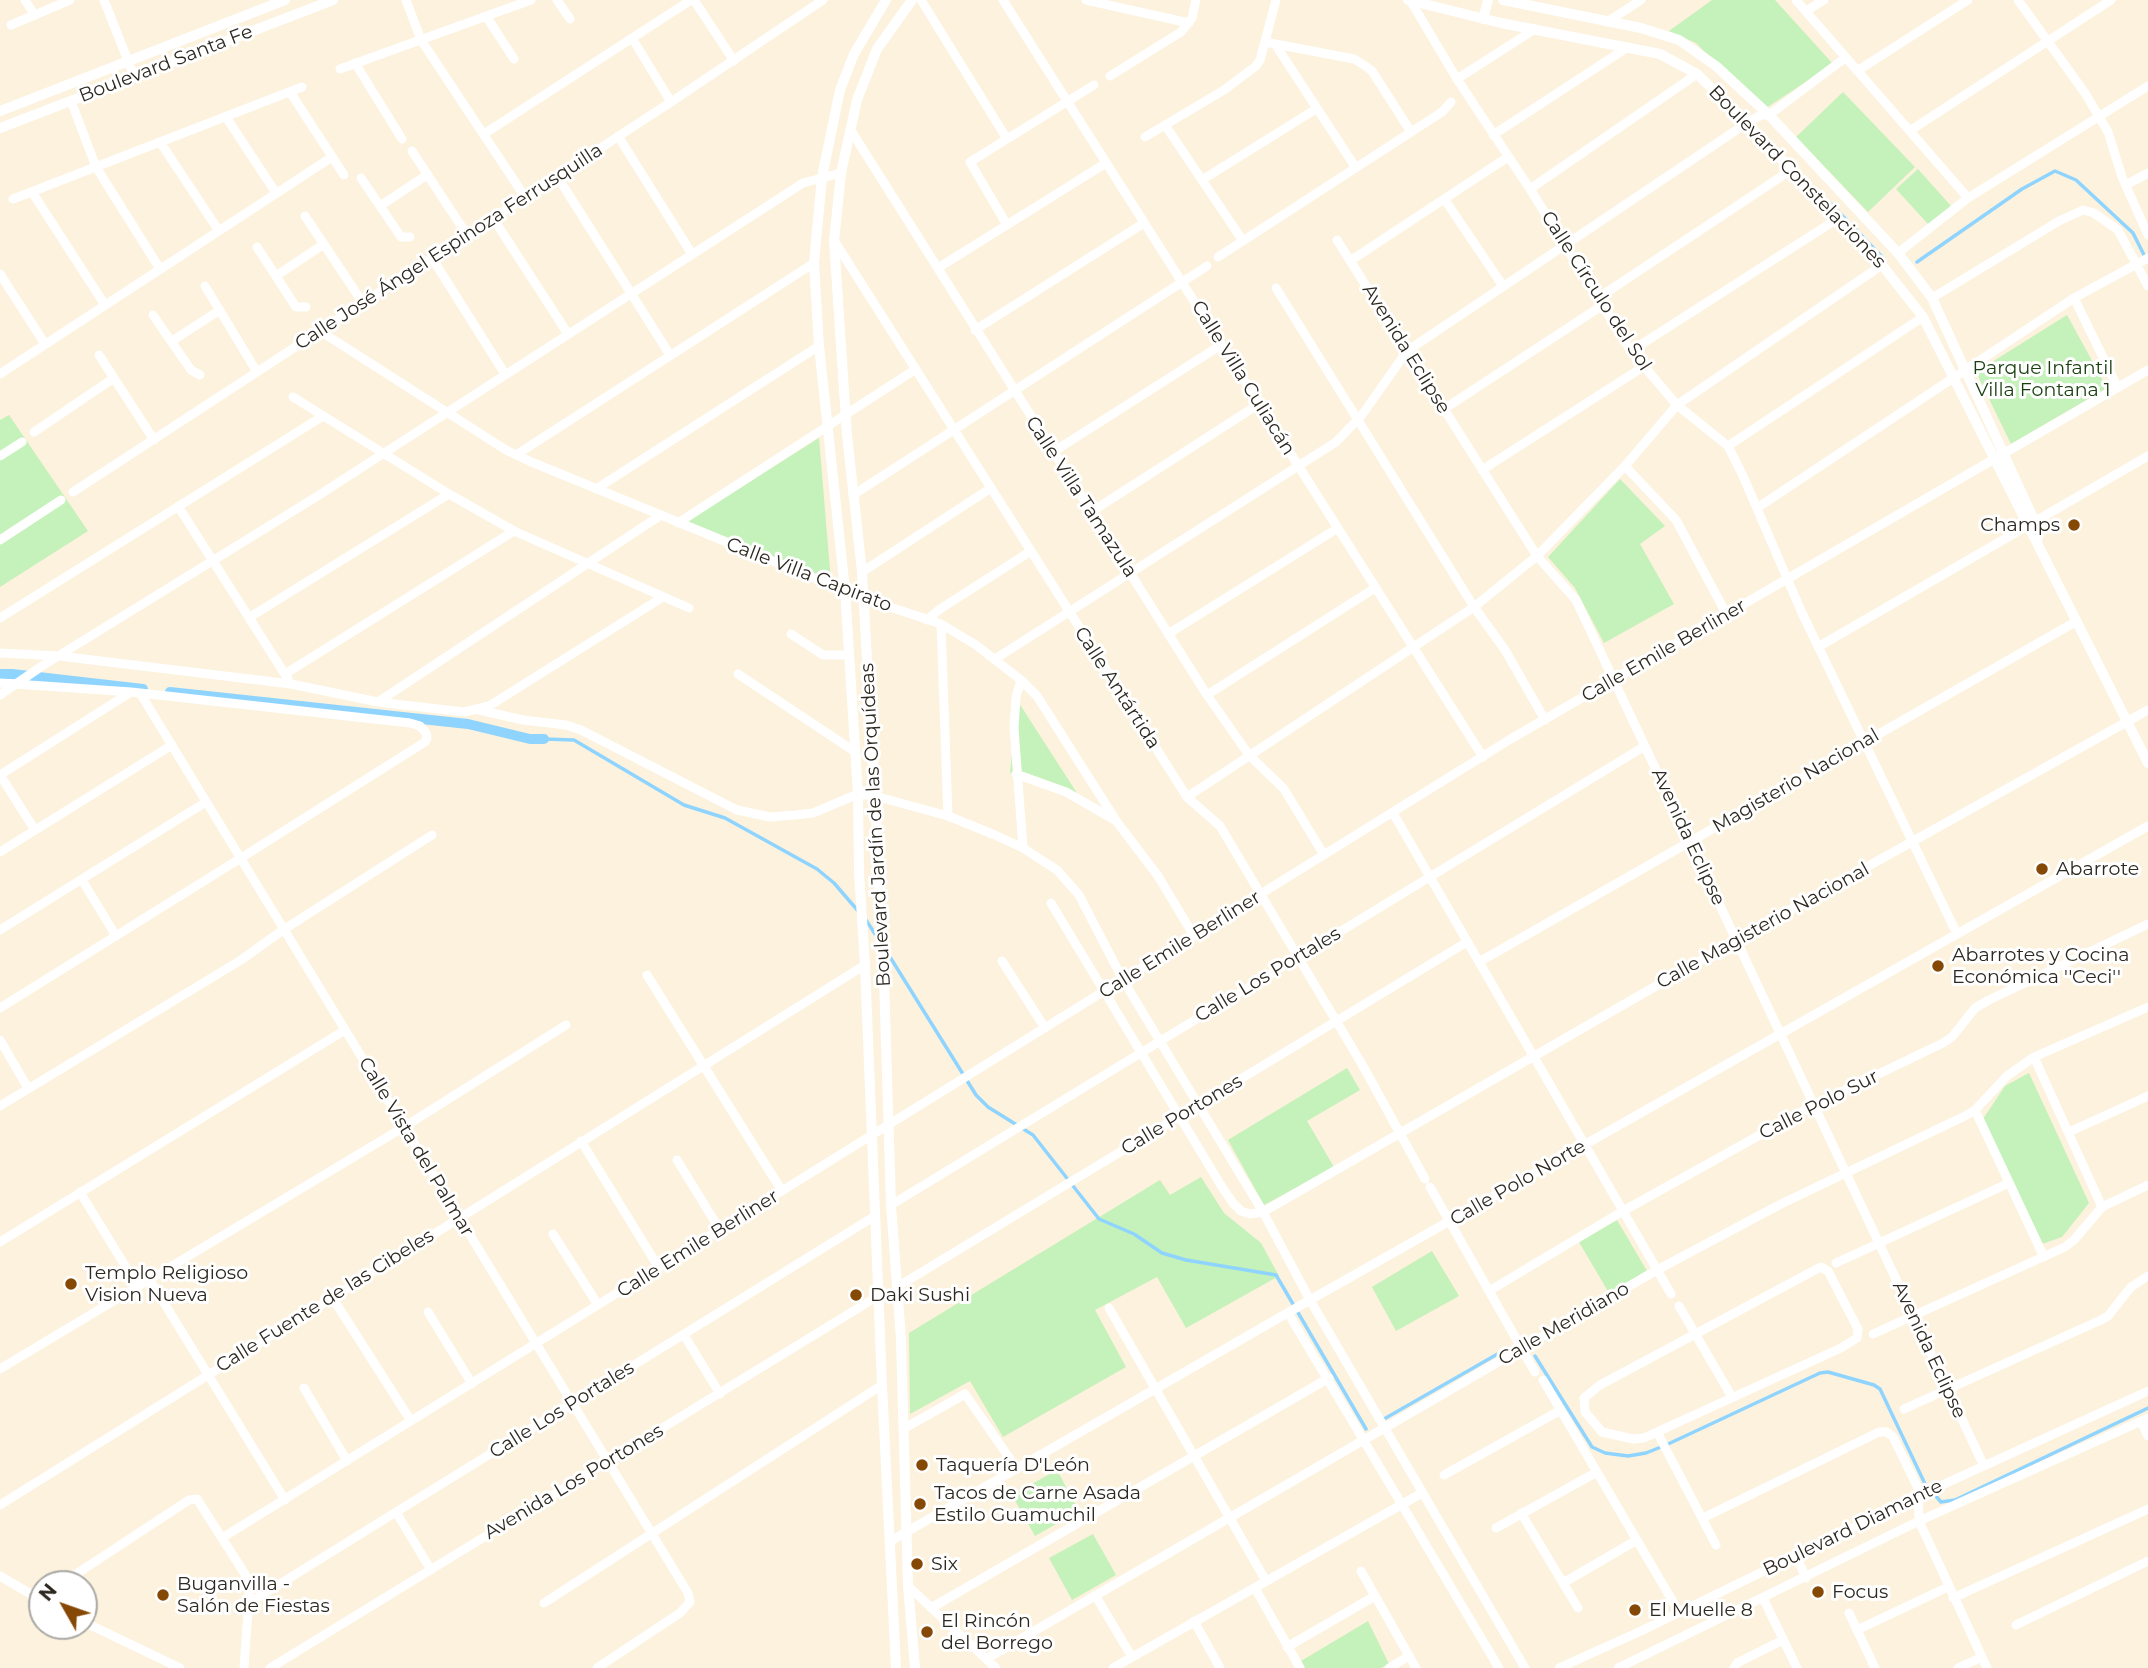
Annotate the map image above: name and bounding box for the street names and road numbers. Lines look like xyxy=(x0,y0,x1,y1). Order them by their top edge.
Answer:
street label: Boulevard Santa Fe xyxy=(76,20,256,108)
street label: Boulevard Constelaciones xyxy=(1704,81,1890,273)
street label: Calle José Ángel Espinoza Ferrusquilla xyxy=(291,139,607,355)
street label: Calle Círculo del Sol xyxy=(1536,207,1656,375)
street label: Avenida Eclipse xyxy=(1357,280,1455,418)
street label: Calle Villa Culiacán xyxy=(1186,297,1300,459)
street label: Calle Villa Tamazula xyxy=(1020,412,1142,582)
street label: Calle Villa Capirato xyxy=(723,533,895,617)
street label: Calle Emile Berliner xyxy=(1578,595,1750,707)
street label: Calle Antártida xyxy=(1069,623,1165,753)
street label: Boulevard Jardín de las Orquídeas xyxy=(856,663,896,987)
street label: Magisterio Nacional xyxy=(1709,724,1883,838)
street label: Avenida Eclipse xyxy=(1646,765,1730,909)
street label: Calle Magisterio Nacional xyxy=(1653,858,1873,994)
street label: Calle Emile Berliner xyxy=(1095,886,1265,1004)
street label: Calle Los Portales xyxy=(1191,922,1345,1028)
street label: Calle Vista del Palmar xyxy=(353,1053,479,1241)
street label: Calle Polo Sur xyxy=(1756,1065,1882,1145)
street label: Calle Portones xyxy=(1117,1070,1247,1160)
street label: Calle Polo Norte xyxy=(1446,1135,1590,1231)
street label: Calle Emile Berliner xyxy=(613,1185,783,1303)
street label: Calle Fuente de las Cibeles xyxy=(212,1224,438,1378)
street label: Calle Meridiano xyxy=(1494,1277,1634,1371)
street label: Avenida Eclipse xyxy=(1887,1278,1971,1422)
street label: Calle Los Portales xyxy=(486,1356,638,1464)
street label: Avenida Los Portones xyxy=(480,1419,668,1545)
street label: Boulevard Diamante xyxy=(1760,1475,1946,1581)

